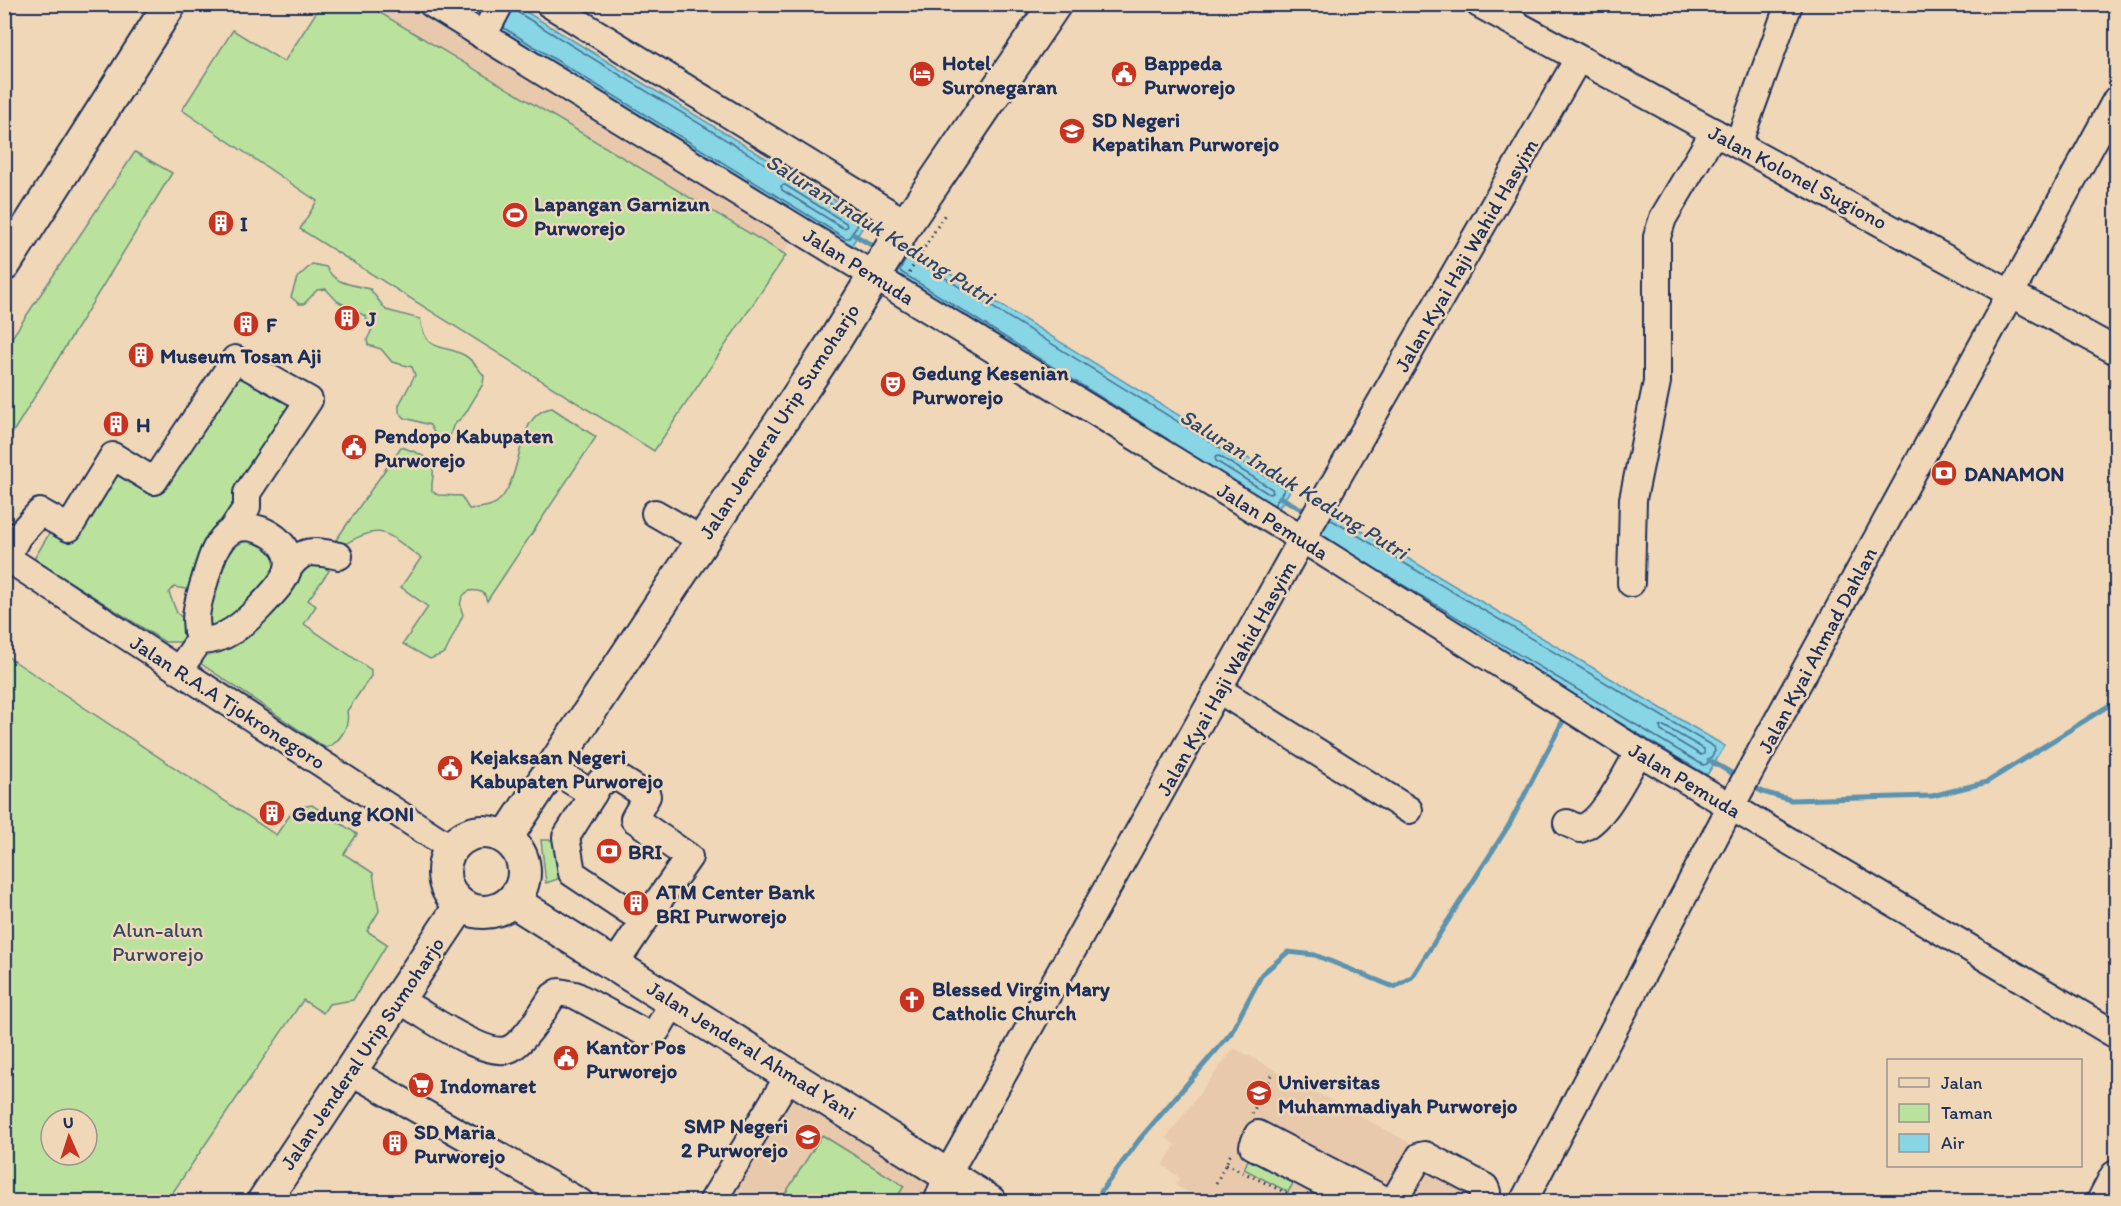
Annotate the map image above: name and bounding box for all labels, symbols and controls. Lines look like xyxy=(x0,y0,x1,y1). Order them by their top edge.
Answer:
place label: Hotel Suronegaran xyxy=(942,50,1058,100)
place label: Bappeda Purworejo xyxy=(1144,50,1236,100)
hotel icon: Hotel Suronegaran xyxy=(907,59,937,89)
public building icon: Bappeda Purworejo xyxy=(1109,59,1139,89)
place label: SD Negeri Kepatihan Purworejo xyxy=(1092,107,1280,157)
school or university icon: SD Negeri Kepatihan Purworejo xyxy=(1057,116,1087,146)
street label: Jalan Kolonel Sugiono xyxy=(1704,119,1892,235)
street label: Jalan Kyai Haji Wahid Hasyim xyxy=(1389,134,1543,376)
water label: Saluran Induk Kedung Putri xyxy=(761,148,1001,312)
place label: Lapangan Garnizun Purworejo xyxy=(534,191,710,241)
sports icon: Lapangan Garnizun Purworejo xyxy=(500,200,530,230)
building icon: I xyxy=(206,208,236,238)
place label: I xyxy=(240,211,248,236)
street label: Jalan Pemuda xyxy=(799,222,919,310)
street label: Jalan Jenderal Urip Sumoharjo xyxy=(693,299,865,543)
building icon: J xyxy=(332,303,362,333)
place label: J xyxy=(365,306,377,331)
building icon: F xyxy=(231,309,261,339)
place label: F xyxy=(266,312,278,337)
building icon: Museum Tosan Aji xyxy=(126,340,156,370)
place label: Museum Tosan Aji xyxy=(160,343,322,369)
place label: Gedung Kesenian Purworejo xyxy=(912,360,1069,410)
theatre icon: Gedung Kesenian Purworejo xyxy=(878,369,908,399)
water label: Saluran Induk Kedung Putri xyxy=(1175,403,1415,567)
building icon: H xyxy=(101,409,131,439)
place label: H xyxy=(136,412,151,437)
place label: Pendopo Kabupaten Purworejo xyxy=(374,423,554,473)
public building icon: Pendopo Kabupaten Purworejo xyxy=(339,432,369,462)
bank icon: DANAMON xyxy=(1929,458,1959,488)
place label: DANAMON xyxy=(1964,461,2065,486)
street label: Jalan Pemuda xyxy=(1213,477,1333,565)
street label: Jalan Kyai Ahmad Dahlan xyxy=(1752,543,1882,757)
street label: Jalan Kyai Haji Wahid Hasyim xyxy=(1151,556,1301,800)
street label: Jalan R.A.A Tjokronegoro xyxy=(126,629,330,775)
street label: Jalan Pemuda xyxy=(1624,737,1746,823)
place label: Kejaksaan Negeri Kabupaten Purworejo xyxy=(470,744,663,794)
public building icon: Kejaksaan Negeri Kabupaten Purworejo xyxy=(435,753,465,783)
building icon: Gedung KONI xyxy=(257,798,287,828)
place label: Gedung KONI xyxy=(292,801,414,827)
bank icon: BRI xyxy=(594,836,624,866)
place label: BRI xyxy=(628,839,663,864)
place label: ATM Center Bank BRI Purworejo xyxy=(655,879,815,929)
building icon: ATM Center Bank BRI Purworejo xyxy=(621,888,651,918)
park label: Alun-alun Purworejo xyxy=(112,917,204,966)
street label: Jalan Jenderal Urip Sumoharjo xyxy=(275,932,449,1174)
street label: Jalan Jenderal Ahmad Yani xyxy=(643,975,861,1125)
place label: Blessed Virgin Mary Catholic Church xyxy=(932,976,1111,1025)
church icon: Blessed Virgin Mary Catholic Church xyxy=(897,985,927,1015)
place label: Kantor Pos Purworejo xyxy=(586,1034,686,1084)
public building icon: Kantor Pos Purworejo xyxy=(551,1043,581,1073)
legend xyxy=(1887,1059,2082,1167)
place label: Universitas Muhammadiyah Purworejo xyxy=(1278,1069,1518,1119)
supermarket icon: Indomaret xyxy=(406,1070,436,1100)
text: Jalan xyxy=(1941,1072,1983,1094)
place label: Indomaret xyxy=(440,1073,536,1098)
school or university icon: Universitas Muhammadiyah Purworejo xyxy=(1244,1078,1274,1108)
text: Taman xyxy=(1941,1102,1993,1124)
north arrow xyxy=(39,1107,99,1167)
text: U xyxy=(62,1113,74,1132)
place label: SMP Negeri 2 Purworejo xyxy=(681,1113,788,1163)
place label: SD Maria Purworejo xyxy=(414,1119,506,1169)
school or university icon: SMP Negeri 2 Purworejo xyxy=(793,1122,823,1152)
building icon: SD Maria Purworejo xyxy=(380,1128,410,1158)
text: Air xyxy=(1941,1132,1965,1154)

